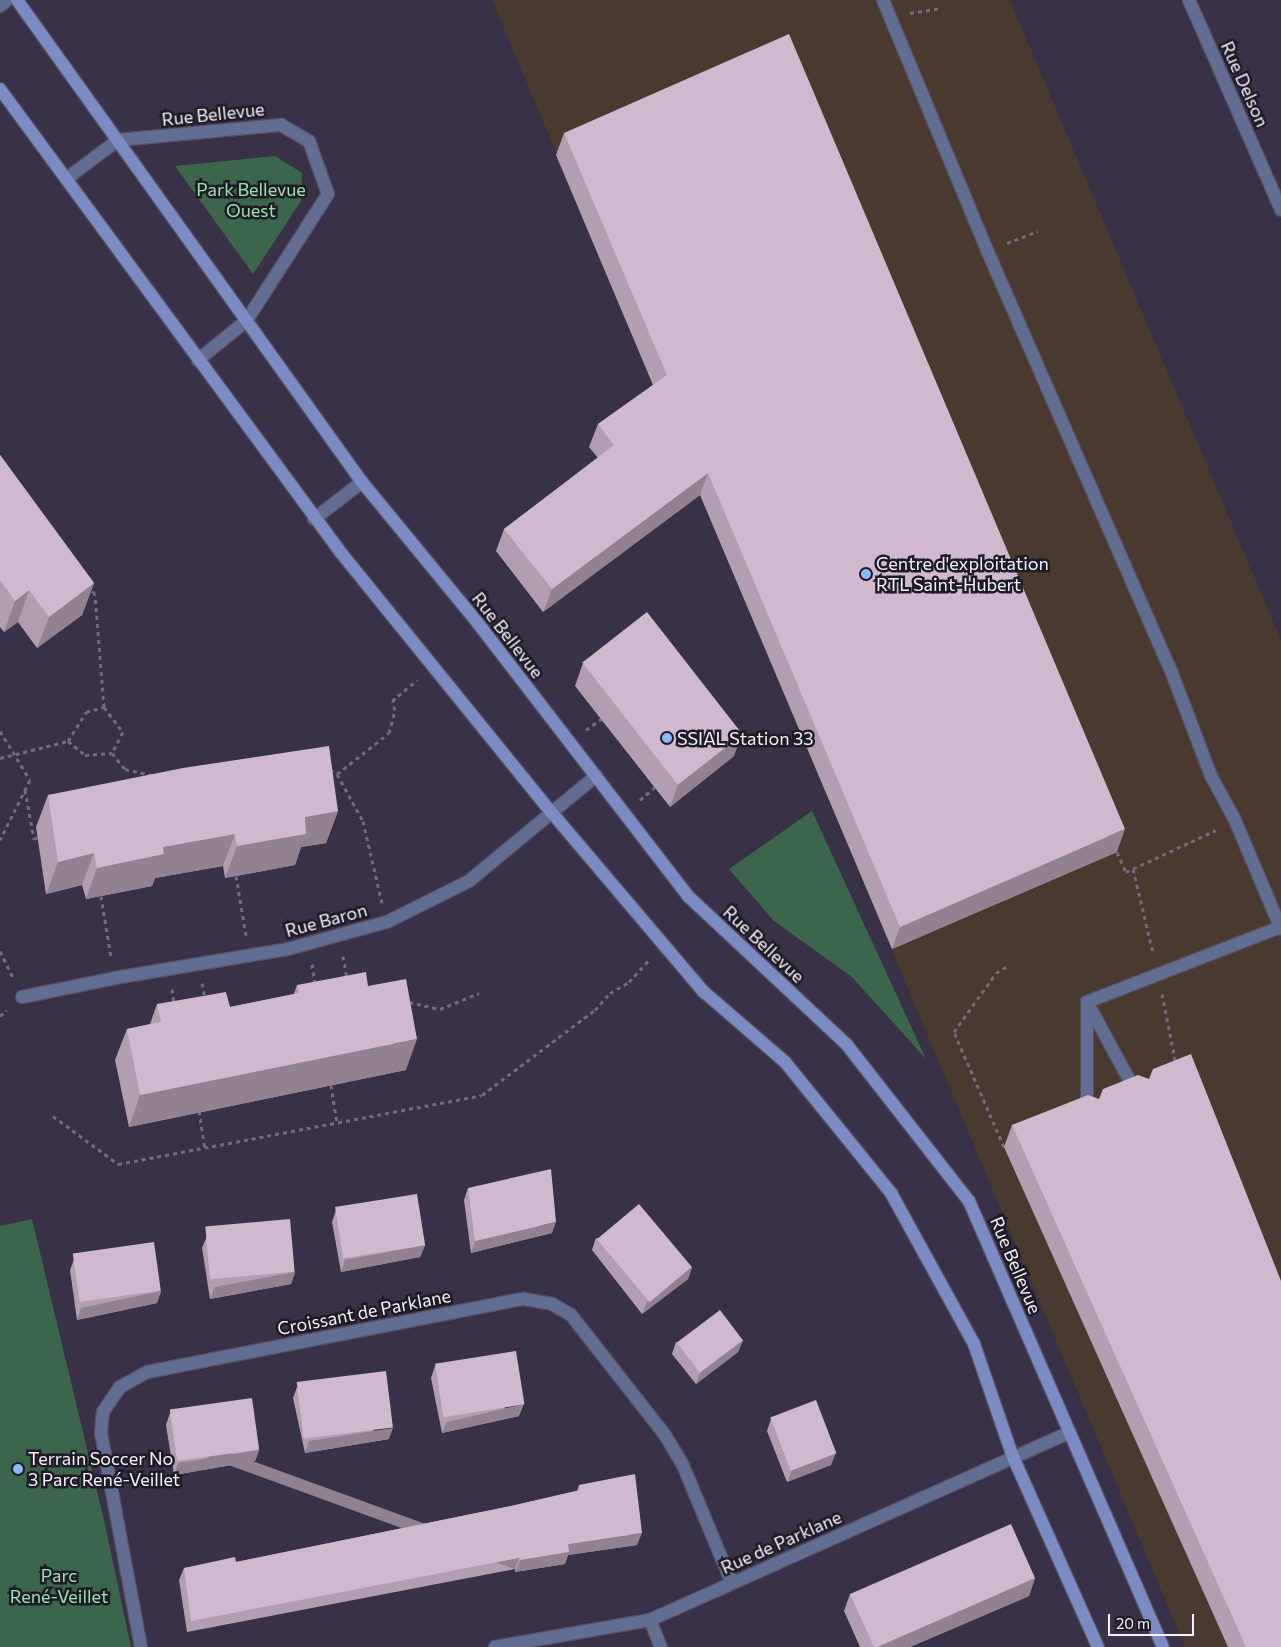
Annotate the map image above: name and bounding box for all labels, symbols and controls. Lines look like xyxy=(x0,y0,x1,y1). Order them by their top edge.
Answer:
street label: Rue Delson xyxy=(1217,38,1273,130)
street label: Rue Bellevue xyxy=(161,98,265,130)
park label: Park Bellevue Ouest xyxy=(196,179,306,222)
place label: Centre d'exploitation RTL Saint-Hubert xyxy=(876,553,1049,596)
marker: Centre d'exploitation RTL Saint-Hubert xyxy=(860,568,872,580)
street label: Rue Bellevue xyxy=(468,588,548,682)
place label: SSIAL Station 33 xyxy=(677,727,813,749)
marker: SSIAL Station 33 xyxy=(661,732,673,744)
street label: Rue Baron xyxy=(283,899,369,941)
street label: Rue Bellevue xyxy=(719,901,809,987)
street label: Rue Bellevue xyxy=(986,1213,1046,1317)
street label: Croissant de Parklane xyxy=(275,1285,453,1339)
place label: Terrain Soccer No 3 Parc René-Veillet xyxy=(28,1448,180,1490)
marker: Terrain Soccer No 3 Parc René-Veillet xyxy=(12,1463,24,1475)
street label: Rue de Parklane xyxy=(717,1506,845,1578)
park label: Parc René-Veillet xyxy=(10,1565,108,1608)
scale bar xyxy=(1111,1604,1197,1636)
text: 20 m xyxy=(1116,1614,1150,1632)

